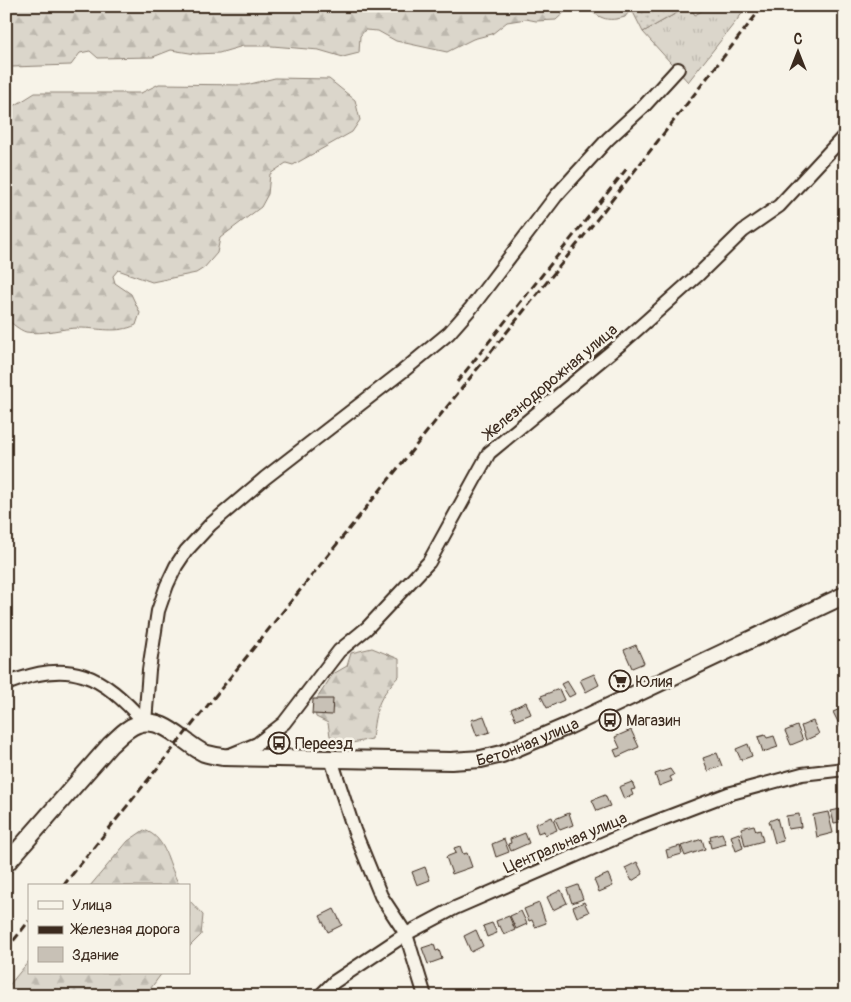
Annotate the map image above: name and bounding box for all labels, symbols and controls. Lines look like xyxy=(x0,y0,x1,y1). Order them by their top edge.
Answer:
north arrow xyxy=(774,28,824,78)
text: С xyxy=(794,31,803,48)
street label: Железнодорожная улица xyxy=(477,320,622,446)
supermarket icon: Юлия xyxy=(608,669,632,693)
place label: Юлия xyxy=(636,672,673,692)
bus stop icon: Магазин xyxy=(598,708,622,732)
place label: Магазин xyxy=(626,711,681,731)
street label: Бетонная улица xyxy=(474,713,582,771)
bus stop icon: Переезд xyxy=(267,731,291,755)
place label: Переезд xyxy=(295,734,354,754)
street label: Центральная улица xyxy=(501,808,630,878)
legend xyxy=(28,884,190,974)
text: Улица xyxy=(72,896,112,915)
text: Железная дорога xyxy=(70,920,180,939)
text: Здание xyxy=(72,946,119,965)

